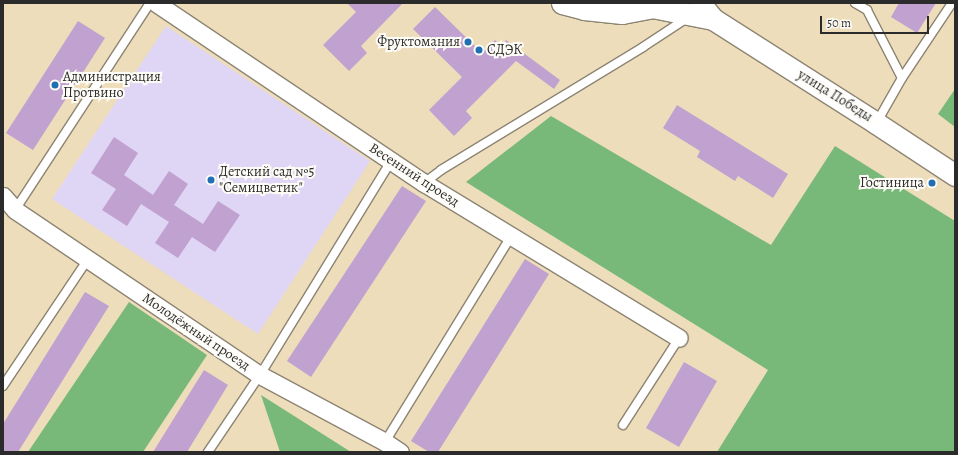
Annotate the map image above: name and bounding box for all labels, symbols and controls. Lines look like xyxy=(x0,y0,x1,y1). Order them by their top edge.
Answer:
scale bar xyxy=(822,8,931,34)
text: 50 m xyxy=(827,15,851,31)
place label: Фруктомания xyxy=(377,34,460,50)
marker: Фруктомания xyxy=(463,37,473,47)
place label: СДЭК xyxy=(487,42,522,58)
marker: СДЭК xyxy=(474,45,484,55)
street label: улица Победы xyxy=(794,66,876,126)
place label: Администрация Протвино xyxy=(63,69,161,102)
marker: Администрация Протвино xyxy=(50,80,60,90)
street label: Весенний проезд xyxy=(366,140,462,210)
place label: Детский сад №5 "Семицветик" xyxy=(219,164,314,196)
marker: Детский сад №5 "Семицветик" xyxy=(206,175,216,185)
place label: Гостиница xyxy=(860,175,924,191)
marker: Гостиница xyxy=(927,178,937,188)
street label: Молодёжный проезд xyxy=(139,290,253,374)

